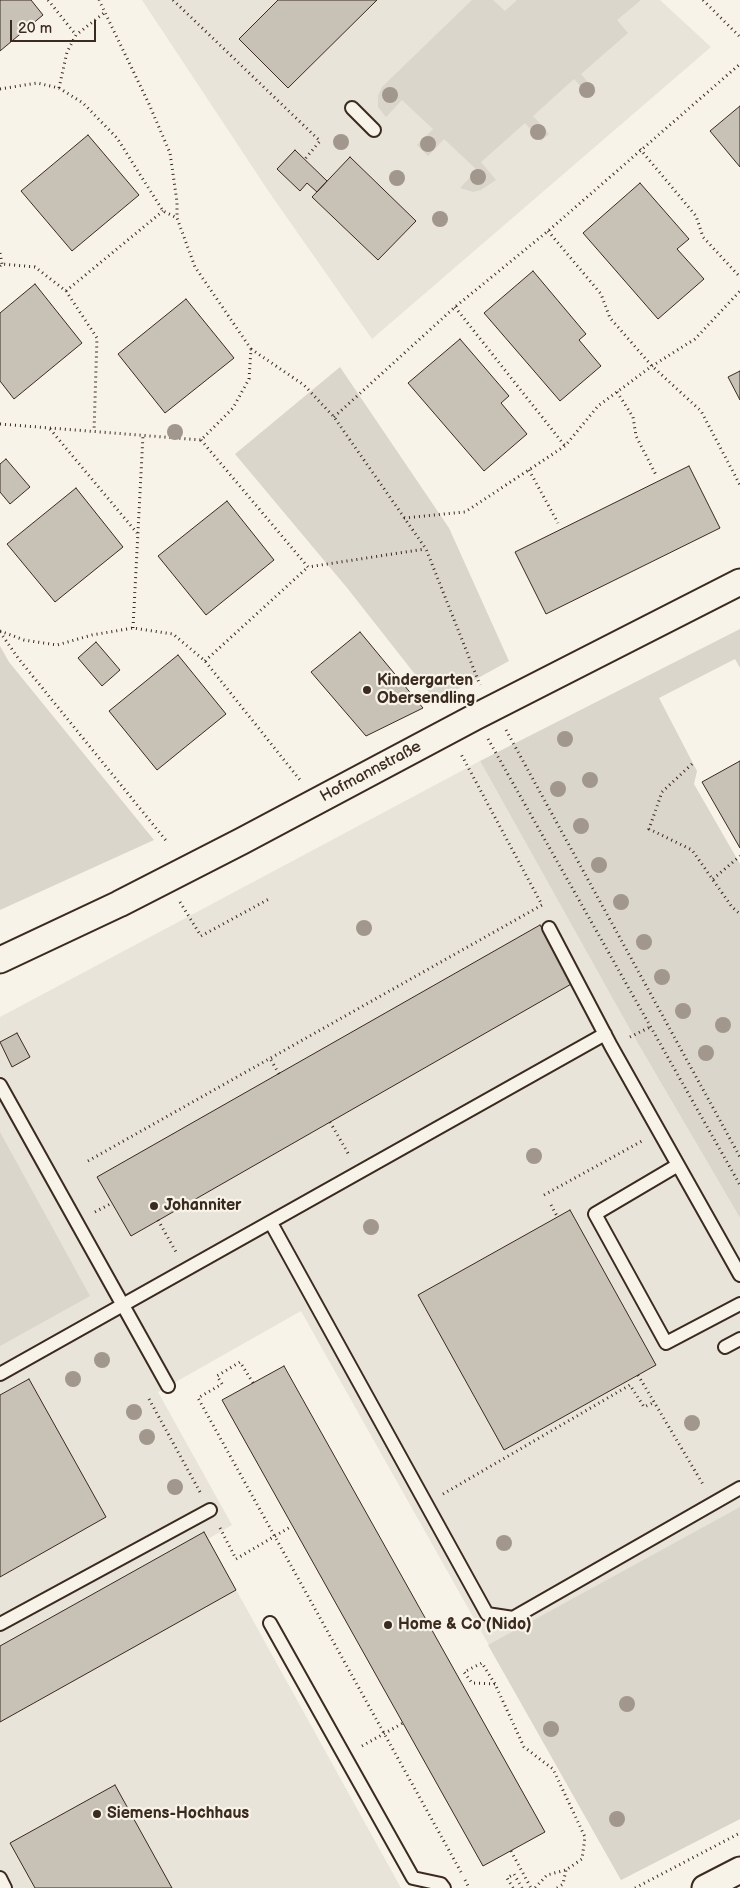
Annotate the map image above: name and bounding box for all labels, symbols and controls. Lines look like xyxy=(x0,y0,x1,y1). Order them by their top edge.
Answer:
scale bar xyxy=(12,10,99,42)
text: 20 m xyxy=(18,19,52,38)
place label: Kindergarten Obersendling xyxy=(377,671,475,709)
marker: Kindergarten Obersendling xyxy=(361,684,373,696)
street label: Hofmannstraße xyxy=(317,737,425,807)
place label: Johanniter xyxy=(164,1196,241,1216)
marker: Johanniter xyxy=(148,1200,160,1212)
place label: Home & Co (Nido) xyxy=(398,1615,532,1635)
marker: Home & Co (Nido) xyxy=(382,1619,394,1631)
place label: Siemens-Hochhaus xyxy=(107,1804,249,1824)
marker: Siemens-Hochhaus xyxy=(91,1808,103,1820)

